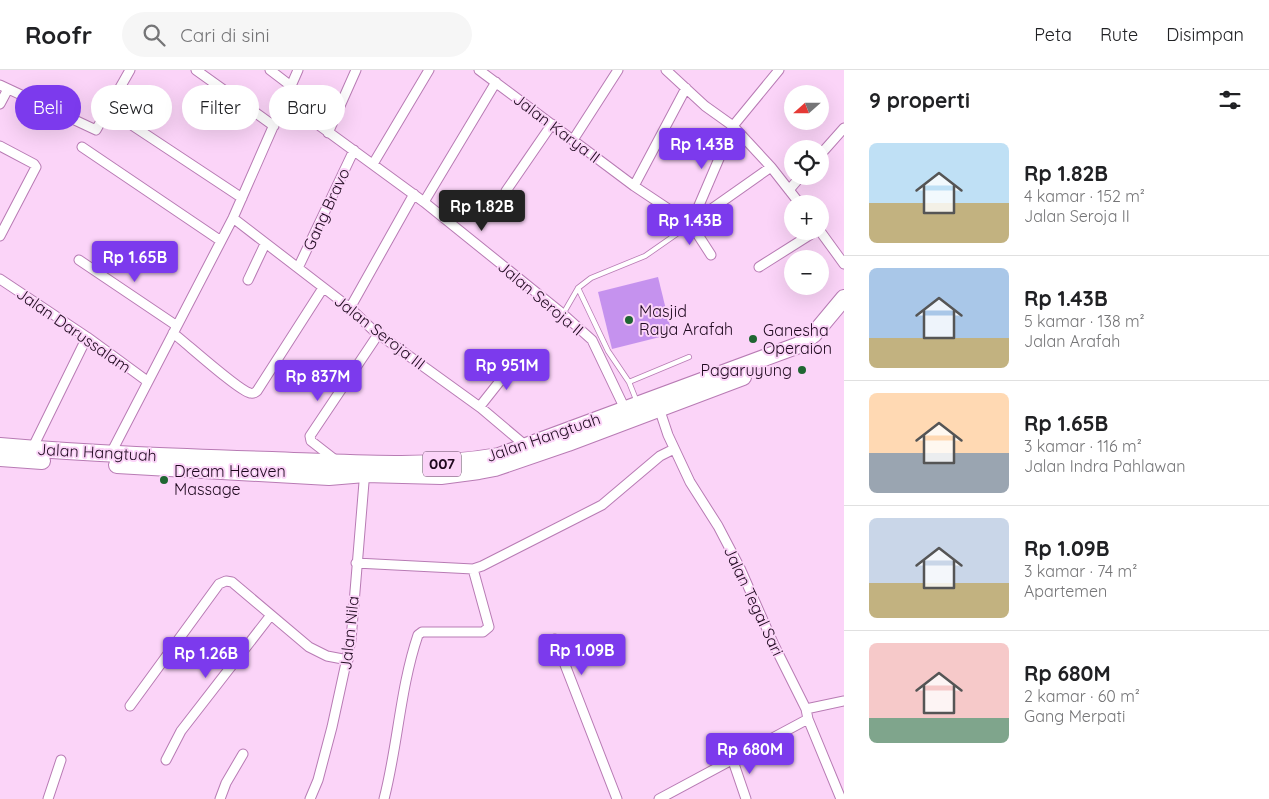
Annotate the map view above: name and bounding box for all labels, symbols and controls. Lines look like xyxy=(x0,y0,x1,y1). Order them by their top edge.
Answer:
search box xyxy=(122,12,472,57)
text: Roofr xyxy=(25,20,92,50)
icon: search xyxy=(140,21,168,49)
text: Cari di sini xyxy=(180,23,270,47)
text: Peta xyxy=(1034,23,1072,46)
text: Rute xyxy=(1100,23,1138,46)
text: Disimpan xyxy=(1166,23,1244,46)
chip: Beli xyxy=(15,85,81,130)
chip: Sewa xyxy=(91,85,172,130)
chip: Filter xyxy=(182,85,259,130)
chip: Baru xyxy=(269,85,345,130)
north arrow xyxy=(784,85,829,130)
map controls xyxy=(784,85,829,295)
icon: filters xyxy=(1216,86,1244,114)
text: 9 properti xyxy=(869,87,970,113)
street label: Jalan Karya II xyxy=(510,89,604,167)
pin: Rp 1.43B xyxy=(650,128,754,170)
text: Rp 1.43B xyxy=(670,134,734,154)
button: locate xyxy=(784,140,829,185)
text: Rp 1.82B xyxy=(1024,160,1108,186)
icon: home xyxy=(909,163,969,223)
street label: Gang Bravo xyxy=(298,165,354,253)
text: 4 kamar · 152 m² xyxy=(1024,186,1145,206)
pin: Rp 1.82B xyxy=(430,190,534,232)
button: + xyxy=(784,195,829,240)
text: Rp 1.82B xyxy=(450,196,514,216)
pin: Rp 1.43B xyxy=(638,204,742,246)
text: Jalan Seroja II xyxy=(1024,206,1130,226)
text: Rp 1.43B xyxy=(658,210,722,230)
pin: Rp 1.65B xyxy=(83,240,187,283)
text: Rp 1.65B xyxy=(103,247,167,267)
button: − xyxy=(784,250,829,295)
street label: Jalan Seroja II xyxy=(494,256,588,340)
street label: Jalan Darussalam xyxy=(13,283,135,377)
text: Rp 1.43B xyxy=(1024,285,1108,311)
icon: home xyxy=(909,288,969,348)
street label: Jalan Seroja III xyxy=(331,290,429,374)
place label: Masjid Raya Arafah xyxy=(639,301,733,339)
text: 5 kamar · 138 m² xyxy=(1024,311,1145,331)
marker: Masjid Raya Arafah xyxy=(623,314,635,326)
place label: Ganesha Operaion xyxy=(763,320,832,358)
text: Jalan Arafah xyxy=(1024,331,1120,351)
marker: Ganesha Operaion xyxy=(747,333,759,345)
pin: Rp 951M xyxy=(461,348,553,391)
text: Rp 951M xyxy=(475,355,539,375)
pin: Rp 837M xyxy=(272,360,364,402)
place label: Pagaruyung xyxy=(701,360,792,380)
marker: Pagaruyung xyxy=(796,364,808,376)
text: Rp 837M xyxy=(286,366,350,386)
street label: Jalan Hangtuah xyxy=(483,408,603,466)
text: Rp 1.65B xyxy=(1024,410,1108,436)
icon: home xyxy=(909,413,969,473)
text: 3 kamar · 116 m² xyxy=(1024,436,1142,456)
street label: Jalan Hangtuah xyxy=(37,439,157,465)
road number: 007 xyxy=(423,452,461,476)
text: Jalan Indra Pahlawan xyxy=(1024,456,1185,476)
place label: Dream Heaven Massage xyxy=(174,461,286,499)
marker: Dream Heaven Massage xyxy=(158,474,170,486)
text: Rp 1.09B xyxy=(1024,535,1109,561)
icon: home xyxy=(909,538,969,598)
street label: Jalan Tegal Sari xyxy=(720,543,788,659)
text: 3 kamar · 74 m² xyxy=(1024,561,1137,581)
text: Apartemen xyxy=(1024,581,1107,601)
street label: Jalan Nila xyxy=(335,595,363,671)
pin: Rp 1.09B xyxy=(530,634,634,676)
pin: Rp 1.26B xyxy=(154,636,258,679)
text: Rp 1.09B xyxy=(549,640,615,660)
text: Rp 1.26B xyxy=(174,643,238,663)
text: Rp 680M xyxy=(1024,660,1111,686)
icon: home xyxy=(909,663,969,723)
text: 2 kamar · 60 m² xyxy=(1024,686,1140,706)
text: Gang Merpati xyxy=(1024,706,1125,726)
pin: Rp 680M xyxy=(704,732,796,775)
text: Rp 680M xyxy=(717,739,783,759)

